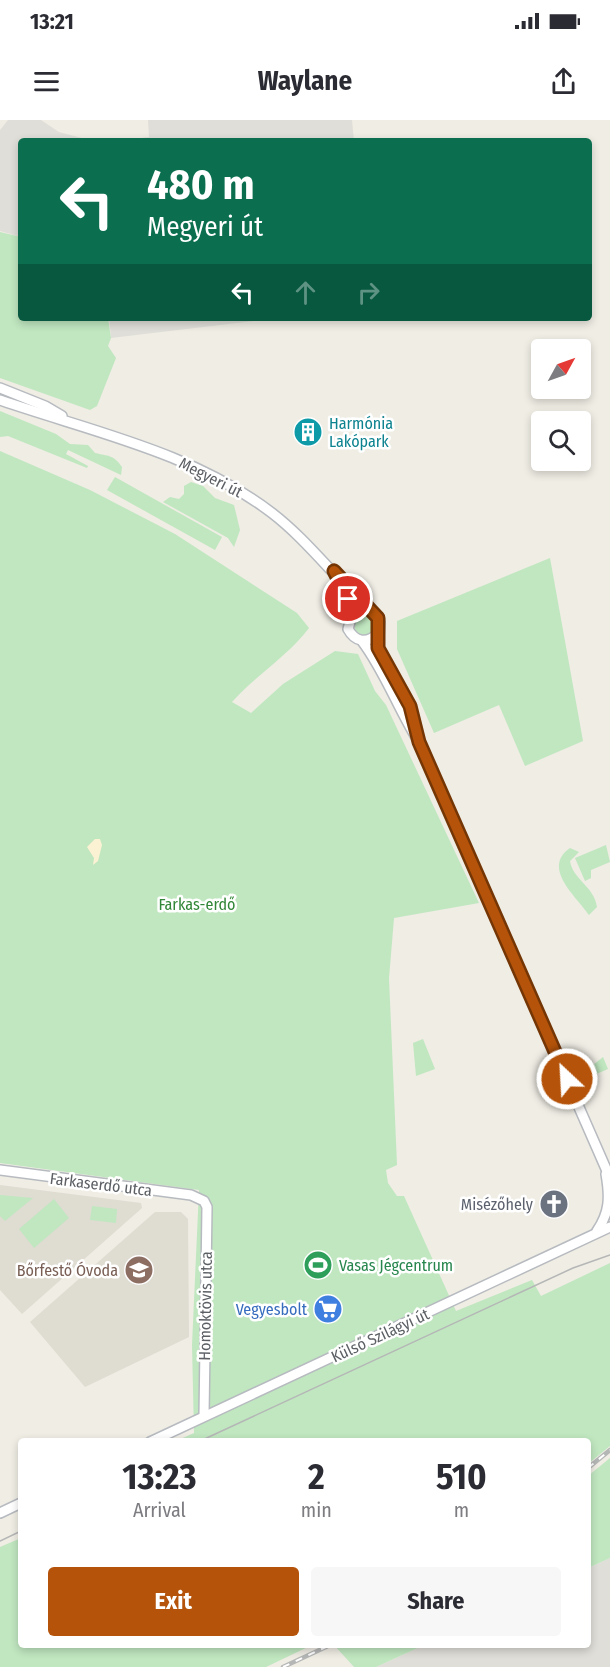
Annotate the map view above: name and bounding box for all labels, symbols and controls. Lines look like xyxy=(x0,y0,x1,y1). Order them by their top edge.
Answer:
text: 13:21 xyxy=(30,8,74,35)
icon: menu xyxy=(30,65,63,98)
text: Waylane xyxy=(258,65,352,97)
icon: share xyxy=(547,65,580,98)
text: 480 m xyxy=(147,160,254,210)
icon: left xyxy=(48,162,126,240)
text: Megyeri út xyxy=(147,211,263,243)
icon: left xyxy=(226,276,259,309)
icon: ahead xyxy=(289,276,322,309)
icon: right xyxy=(352,276,385,309)
north arrow xyxy=(531,339,591,399)
map controls xyxy=(531,339,591,471)
button: search xyxy=(531,411,591,471)
place label: Harmónia Lakópark xyxy=(329,414,393,451)
building icon: Harmónia Lakópark xyxy=(292,416,324,448)
street label: Megyeri út xyxy=(176,453,246,502)
pin xyxy=(322,573,373,624)
icon: arrive xyxy=(331,582,364,615)
park label: Farkas-erdő xyxy=(158,895,236,914)
position arrow xyxy=(535,1047,599,1111)
street label: Farkaserdő utca xyxy=(49,1169,153,1200)
church icon: Misézőhely xyxy=(538,1188,570,1220)
place label: Misézőhely xyxy=(461,1195,534,1214)
sports icon: Vasas Jégcentrum xyxy=(302,1249,334,1281)
street label: Homoktövis utca xyxy=(195,1251,216,1361)
school or university icon: Bőrfestő Óvoda xyxy=(123,1254,155,1286)
place label: Vasas Jégcentrum xyxy=(339,1256,453,1275)
place label: Bőrfestő Óvoda xyxy=(17,1261,118,1280)
supermarket icon: Vegyesbolt xyxy=(312,1293,344,1325)
place label: Vegyesbolt xyxy=(236,1300,308,1319)
street label: Külső Szilágyi út xyxy=(328,1304,433,1366)
text: 13:23 xyxy=(122,1455,197,1499)
text: 2 xyxy=(308,1455,325,1499)
text: 510 xyxy=(436,1455,487,1499)
text: Arrival xyxy=(133,1498,186,1522)
text: min xyxy=(301,1498,332,1522)
text: m xyxy=(454,1498,469,1522)
button: Exit xyxy=(48,1567,299,1636)
button: Share xyxy=(311,1567,561,1636)

